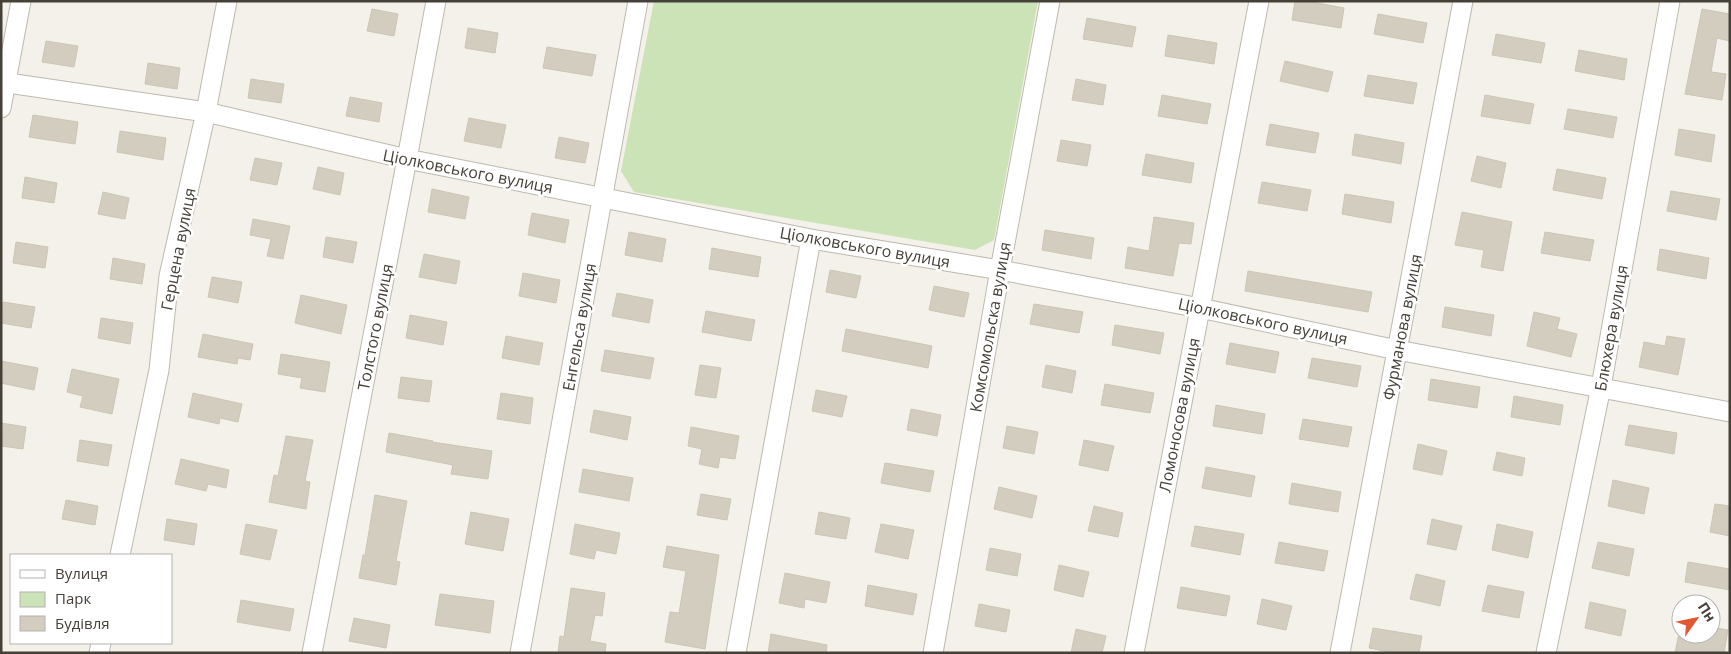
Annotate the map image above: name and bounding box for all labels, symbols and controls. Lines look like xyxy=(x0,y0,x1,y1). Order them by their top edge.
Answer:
street label: Ціолковського вулиця xyxy=(381,144,555,198)
street label: Герцена вулиця xyxy=(155,186,201,312)
street label: Ціолковського вулиця xyxy=(778,221,952,273)
street label: Комсомольска вулиця xyxy=(964,240,1016,414)
street label: Фурманова вулиця xyxy=(1377,252,1427,402)
street label: Енгельса вулиця xyxy=(557,261,601,393)
street label: Толстого вулиця xyxy=(352,262,398,392)
street label: Блюхера вулиця xyxy=(1589,263,1633,393)
street label: Ціолковського вулиця xyxy=(1176,292,1350,350)
street label: Ломоносова вулиця xyxy=(1153,336,1205,494)
legend xyxy=(10,554,172,644)
text: Вулиця xyxy=(55,563,108,583)
text: Парк xyxy=(55,588,91,608)
north arrow xyxy=(1671,594,1721,644)
text: Пн xyxy=(1694,598,1721,625)
text: Будівля xyxy=(55,613,110,633)

